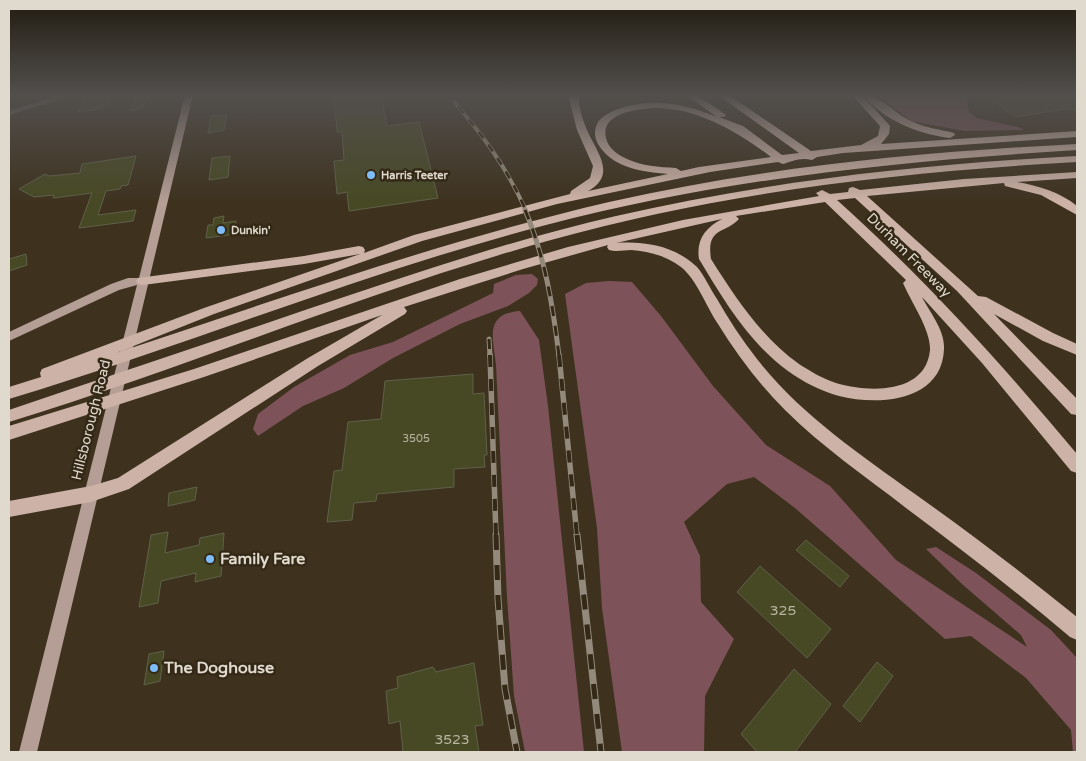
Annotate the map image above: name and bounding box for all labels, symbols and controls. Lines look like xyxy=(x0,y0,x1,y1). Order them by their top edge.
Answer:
marker: Harris Teeter xyxy=(365,169,377,181)
place label: Harris Teeter xyxy=(381,169,449,182)
street label: Durham Freeway xyxy=(863,209,955,301)
marker: Dunkin' xyxy=(215,224,227,236)
place label: Dunkin' xyxy=(231,224,271,237)
street label: Hillsborough Road xyxy=(68,358,114,482)
house number: 3505 xyxy=(402,432,430,445)
place label: Family Fare xyxy=(220,549,305,569)
marker: Family Fare xyxy=(204,553,216,565)
house number: 325 xyxy=(770,602,796,619)
place label: The Doghouse xyxy=(163,658,274,678)
marker: The Doghouse xyxy=(148,662,160,674)
house number: 3523 xyxy=(434,731,470,748)

